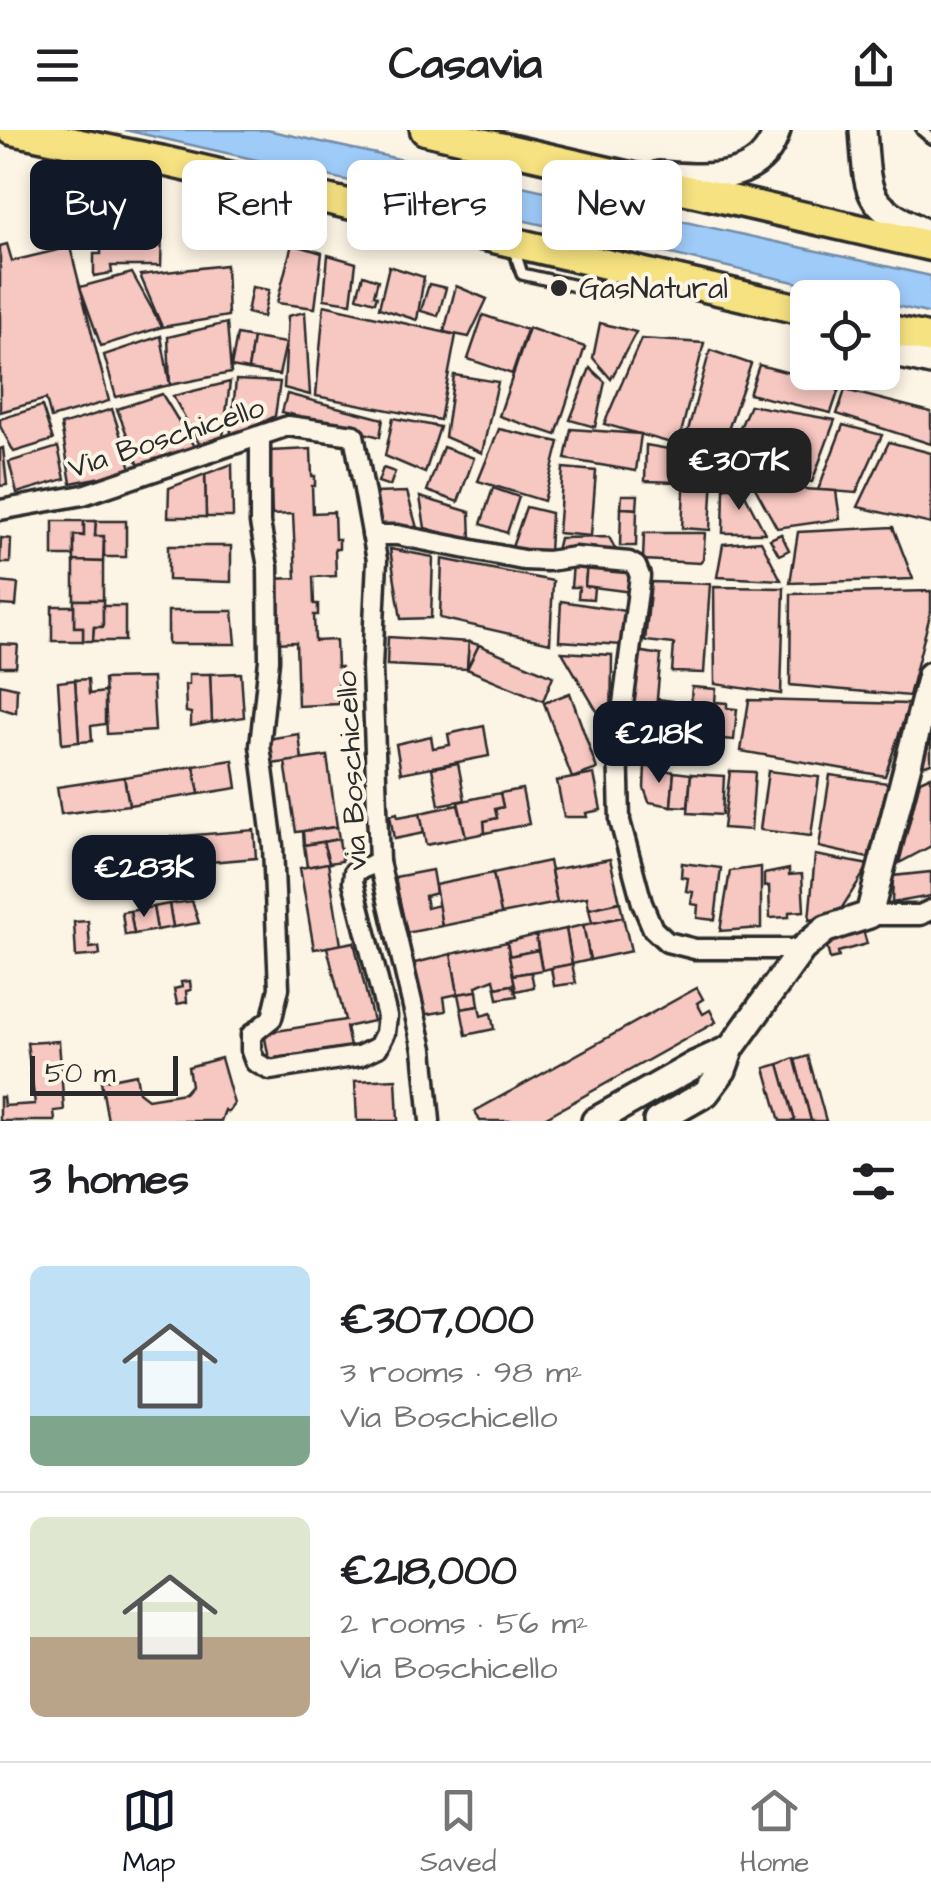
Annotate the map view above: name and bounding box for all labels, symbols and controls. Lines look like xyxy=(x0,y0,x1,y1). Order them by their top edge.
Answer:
text: Casavia xyxy=(389,34,542,96)
icon: menu xyxy=(30,38,85,93)
icon: share xyxy=(846,38,901,93)
chip: Buy xyxy=(30,160,162,250)
chip: Rent xyxy=(182,160,327,250)
chip: Filters xyxy=(347,160,522,250)
chip: New xyxy=(542,160,682,250)
place label: GasNatural xyxy=(579,268,728,310)
marker: GasNatural xyxy=(548,277,570,299)
map controls xyxy=(790,280,900,390)
button: locate xyxy=(790,280,900,390)
street label: Via Boschicello xyxy=(63,386,270,489)
pin: €307K xyxy=(669,428,809,513)
text: €307K xyxy=(689,438,789,483)
street label: via Boschicello xyxy=(326,670,378,872)
pin: €218K xyxy=(589,701,729,786)
text: €218K xyxy=(615,711,703,756)
pin: €283K xyxy=(74,835,214,920)
text: €283K xyxy=(94,845,194,890)
scale bar xyxy=(30,1051,178,1096)
text: 50 m xyxy=(45,1054,116,1093)
text: 3 homes xyxy=(30,1152,189,1210)
icon: filters xyxy=(846,1154,901,1209)
text: €307,000 xyxy=(340,1292,534,1350)
icon: home xyxy=(110,1306,230,1426)
text: 3 rooms · 98 m² xyxy=(340,1350,583,1395)
text: Via Boschicello xyxy=(340,1395,557,1440)
text: €218,000 xyxy=(340,1543,517,1601)
icon: home xyxy=(110,1557,230,1677)
text: 2 rooms · 56 m² xyxy=(340,1601,588,1646)
text: Via Boschicello xyxy=(340,1646,557,1691)
tab: Map xyxy=(122,1783,177,1882)
tab: Saved xyxy=(420,1783,496,1882)
tab: Home xyxy=(740,1783,809,1882)

